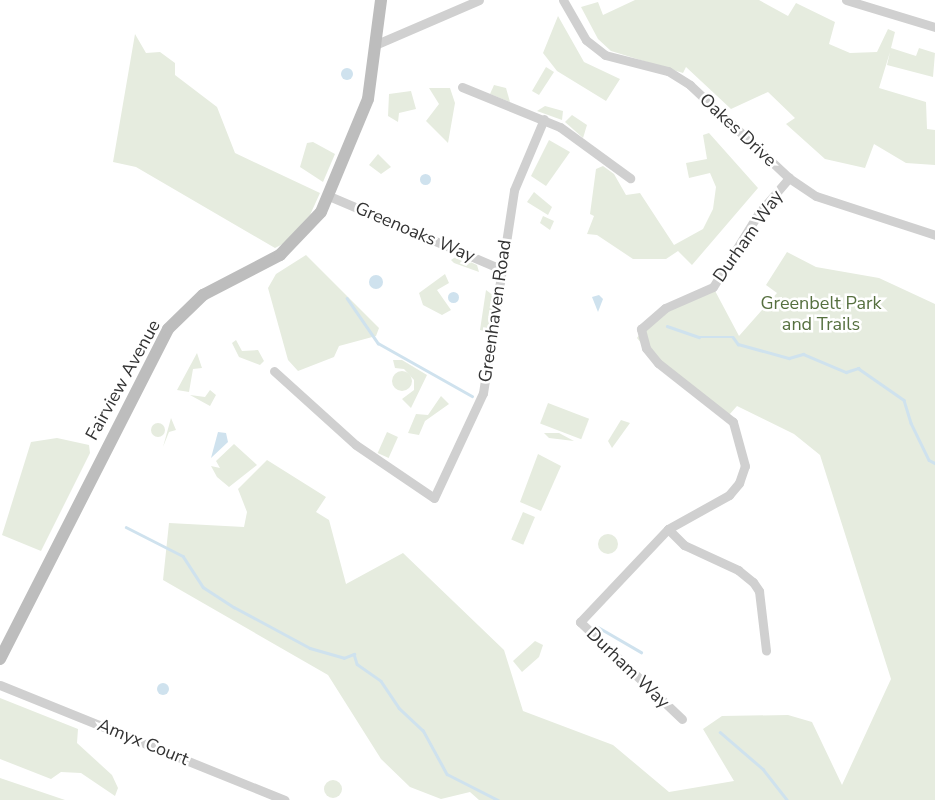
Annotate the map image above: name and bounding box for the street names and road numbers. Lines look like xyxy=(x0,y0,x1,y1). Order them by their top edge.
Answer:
street label: Oakes Drive xyxy=(695,89,781,171)
street label: Durham Way xyxy=(708,186,788,286)
street label: Greenoaks Way xyxy=(352,197,478,267)
street label: Greenhaven Road xyxy=(474,238,516,384)
street label: Fairview Avenue xyxy=(81,316,165,444)
street label: Durham Way xyxy=(582,623,674,713)
street label: Amyx Court xyxy=(94,714,192,770)

